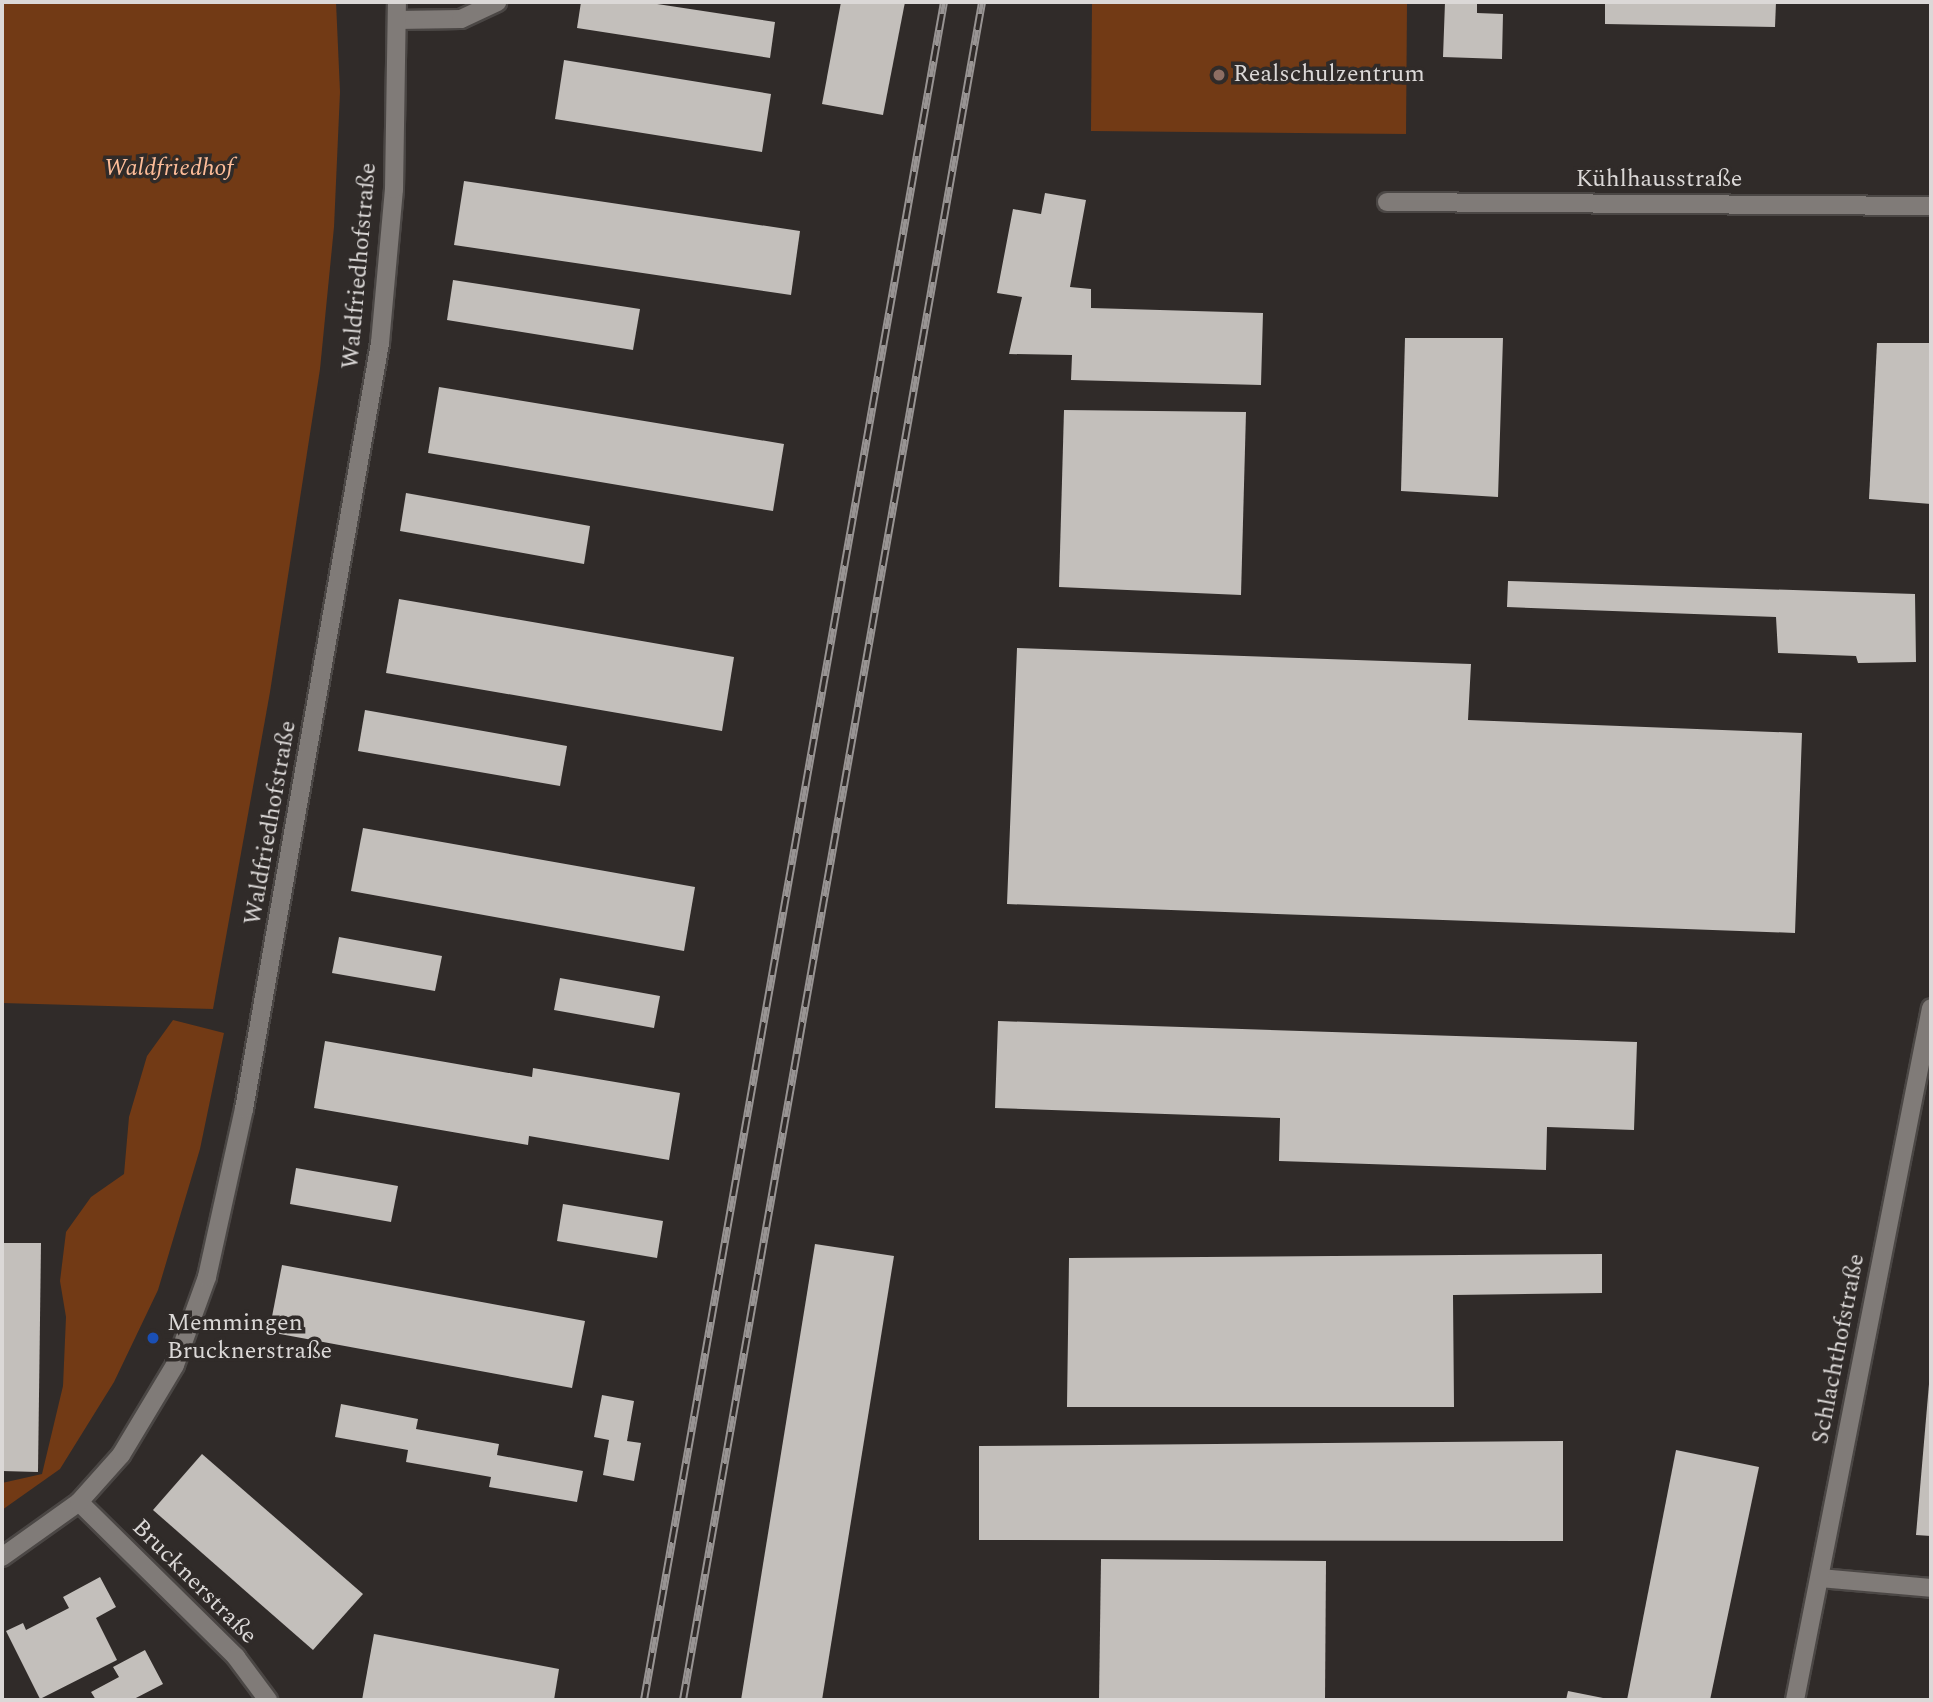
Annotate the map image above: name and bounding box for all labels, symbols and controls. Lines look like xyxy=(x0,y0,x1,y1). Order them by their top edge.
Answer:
place label: Realschulzentrum xyxy=(1233,61,1425,89)
marker: Realschulzentrum xyxy=(1211,67,1227,83)
park label: Waldfriedhof xyxy=(104,155,234,183)
street label: Waldfriedhofstraße xyxy=(337,162,383,370)
street label: Kühlhausstraße xyxy=(1576,166,1742,194)
street label: Waldfriedhofstraße xyxy=(239,719,303,927)
street label: Schlachthofstraße xyxy=(1806,1252,1872,1446)
place label: Memmingen Brucknerstraße xyxy=(167,1310,332,1366)
marker: Memmingen Brucknerstraße xyxy=(145,1330,161,1346)
street label: Brucknerstraße xyxy=(125,1513,263,1651)

